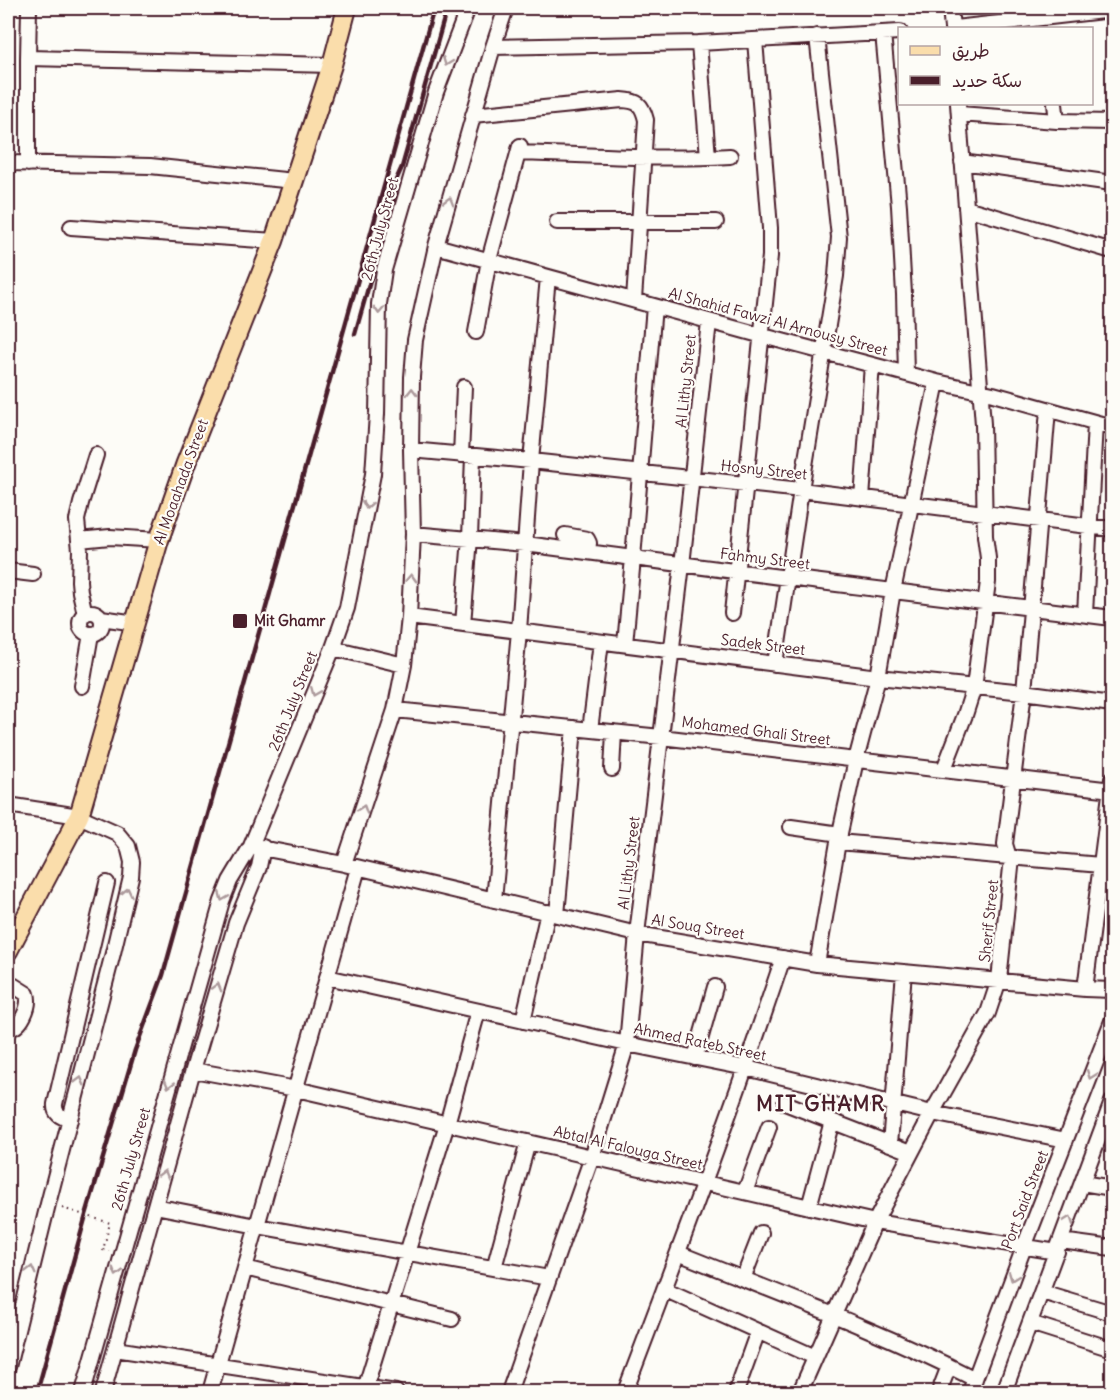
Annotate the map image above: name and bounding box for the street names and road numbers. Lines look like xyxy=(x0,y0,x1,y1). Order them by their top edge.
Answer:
street label: 26th July Street xyxy=(357,175,402,283)
street label: Al Shahid Fawzi Al Arnousy Street xyxy=(667,283,890,360)
street label: Al Lithy Street xyxy=(671,333,700,429)
street label: Al Moaahada Street xyxy=(149,416,212,547)
street label: Hosny Street xyxy=(720,456,808,483)
street label: Fahmy Street xyxy=(719,544,811,573)
street label: Sadek Street xyxy=(720,630,806,659)
street label: 26th July Street xyxy=(264,648,321,754)
street label: Mohamed Ghali Street xyxy=(681,712,832,749)
street label: Al Lithy Street xyxy=(613,815,644,911)
street label: Sherif Street xyxy=(975,879,1002,963)
street label: Al Souq Street xyxy=(650,910,746,943)
street label: Ahmed Rateb Street xyxy=(632,1018,768,1065)
street label: 26th July Street xyxy=(107,1105,154,1212)
street label: Abtal Al Falouga Street xyxy=(552,1121,704,1174)
street label: Port Said Street xyxy=(997,1148,1052,1252)

